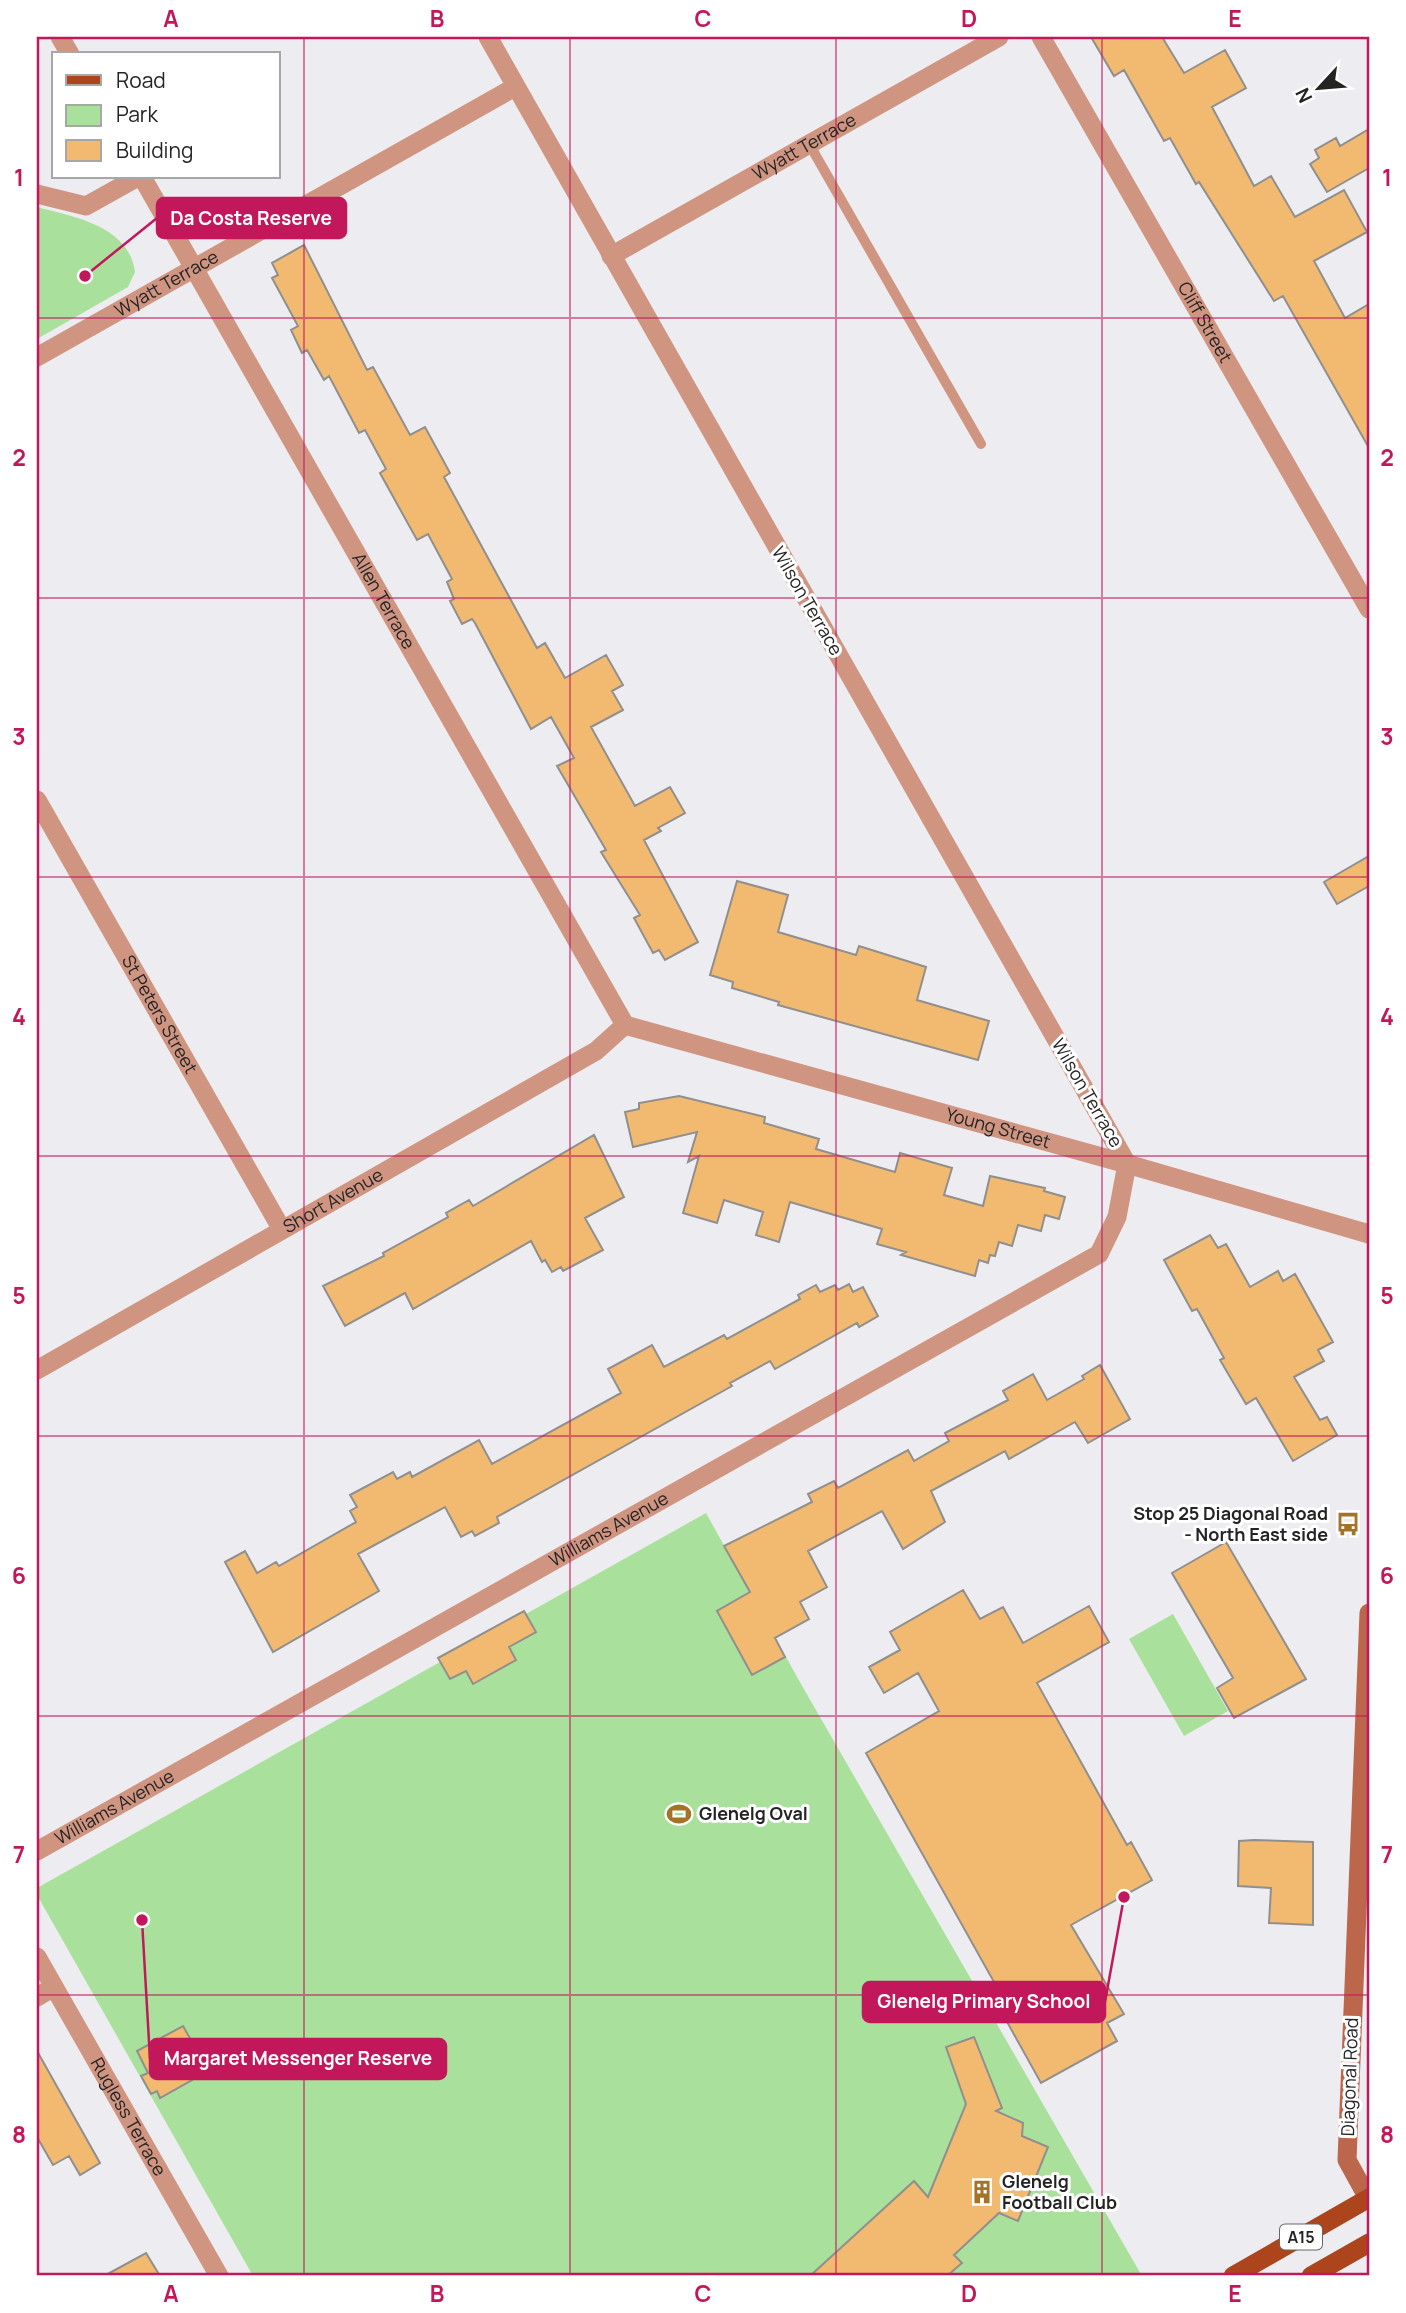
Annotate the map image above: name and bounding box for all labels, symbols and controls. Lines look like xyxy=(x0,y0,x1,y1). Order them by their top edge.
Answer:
text: A xyxy=(163,2,179,34)
text: B xyxy=(430,2,444,34)
text: C xyxy=(695,2,712,34)
text: D xyxy=(961,2,977,34)
text: E xyxy=(1228,2,1242,34)
legend xyxy=(52,52,280,178)
north arrow xyxy=(1284,52,1354,122)
text: Road xyxy=(116,66,166,94)
text: N xyxy=(1289,84,1318,107)
text: Park xyxy=(116,100,158,128)
street label: Wyatt Terrace xyxy=(748,107,860,185)
text: Building xyxy=(116,136,193,164)
text: 1 xyxy=(14,161,24,193)
text: 1 xyxy=(1382,161,1392,193)
callout: Da Costa Reserve xyxy=(157,198,346,238)
text: Da Costa Reserve xyxy=(170,205,332,231)
street label: Wyatt Terrace xyxy=(110,244,223,322)
street label: Cliff Street xyxy=(1173,277,1238,367)
text: 2 xyxy=(12,441,26,473)
text: 2 xyxy=(1380,441,1394,473)
street label: Wilson Terrace xyxy=(767,542,849,659)
street label: Allen Terrace xyxy=(347,548,421,653)
text: 3 xyxy=(12,720,26,752)
text: 3 xyxy=(1380,720,1394,752)
street label: St Peters Street xyxy=(117,950,204,1078)
text: 4 xyxy=(12,1000,26,1032)
text: 4 xyxy=(1380,1000,1394,1032)
street label: Wilson Terrace xyxy=(1047,1034,1129,1151)
street label: Young Street xyxy=(943,1101,1053,1153)
street label: Short Avenue xyxy=(278,1162,387,1238)
text: 5 xyxy=(12,1279,26,1311)
text: 5 xyxy=(1380,1279,1394,1311)
street label: Williams Avenue xyxy=(544,1486,672,1572)
place label: Stop 25 Diagonal Road - North East side xyxy=(1133,1501,1328,1546)
bus stop icon: Stop 25 Diagonal Road - North East side xyxy=(1334,1510,1362,1538)
text: 6 xyxy=(12,1559,26,1591)
text: 6 xyxy=(1380,1559,1394,1591)
street label: Williams Avenue xyxy=(50,1763,178,1850)
sports icon: Glenelg Oval xyxy=(665,1800,693,1828)
place label: Glenelg Oval xyxy=(699,1801,808,1825)
text: 7 xyxy=(13,1838,25,1870)
text: 7 xyxy=(1381,1838,1393,1870)
callout: Glenelg Primary School xyxy=(863,1982,1105,2022)
text: Glenelg Primary School xyxy=(877,1988,1091,2014)
street label: Diagonal Road xyxy=(1335,2017,1363,2137)
callout: Margaret Messenger Reserve xyxy=(150,2039,446,2079)
text: Margaret Messenger Reserve xyxy=(164,2045,432,2071)
street label: Rugless Terrace xyxy=(86,2053,172,2180)
text: 8 xyxy=(12,2118,26,2150)
text: 8 xyxy=(1380,2118,1394,2150)
place label: Glenelg Football Club xyxy=(1002,2169,1117,2214)
building icon: Glenelg Football Club xyxy=(968,2178,996,2206)
road number: A15 xyxy=(1280,2224,1322,2250)
text: A xyxy=(163,2277,179,2309)
text: B xyxy=(430,2277,444,2309)
text: C xyxy=(695,2277,712,2309)
text: D xyxy=(961,2277,977,2309)
text: E xyxy=(1228,2277,1242,2309)

